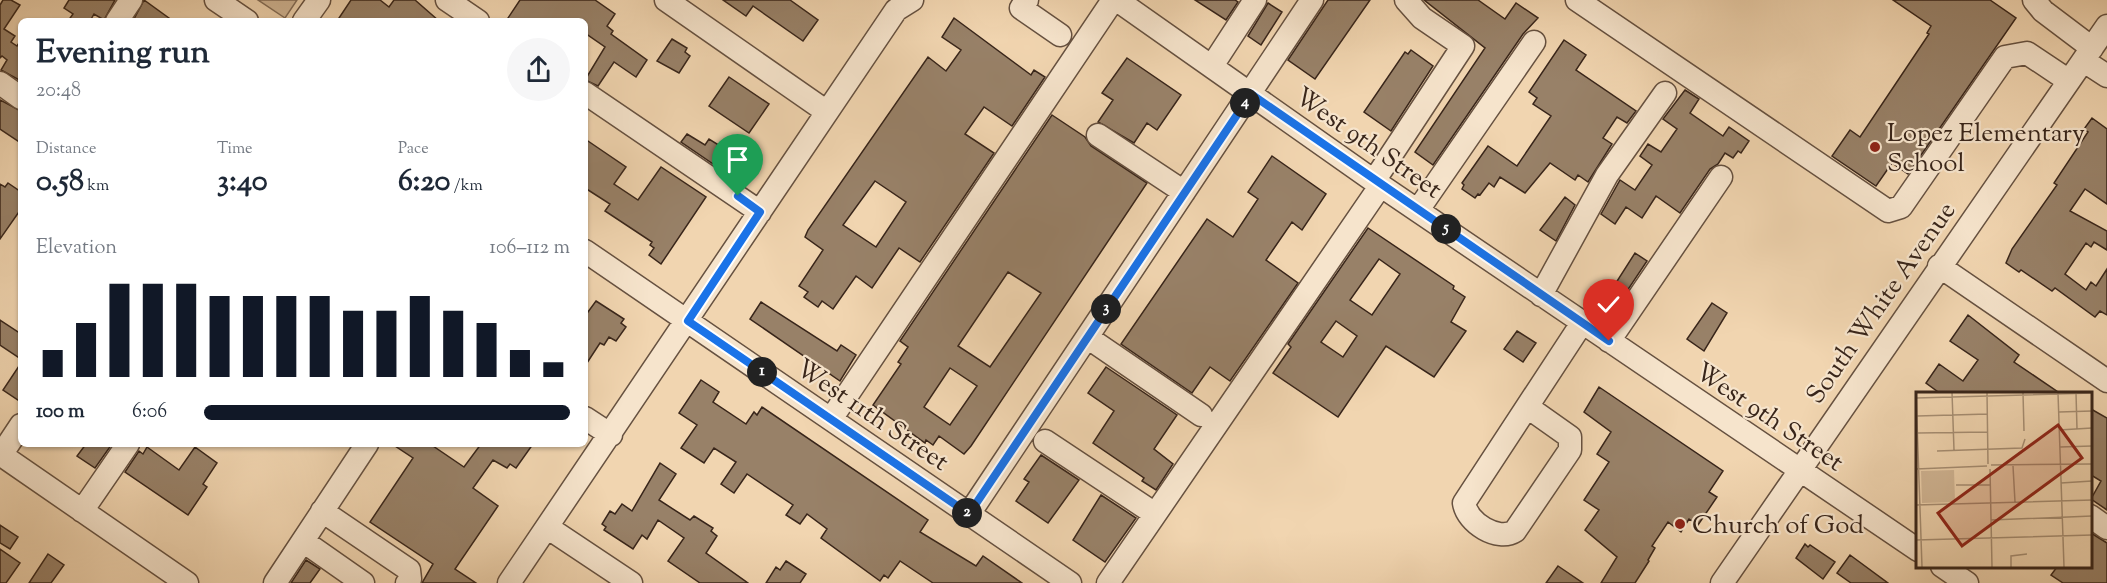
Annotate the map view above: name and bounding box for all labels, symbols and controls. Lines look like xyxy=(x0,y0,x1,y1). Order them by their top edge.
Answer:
text: Evening run xyxy=(36,30,210,78)
button: share xyxy=(507,38,570,101)
text: 20:48 xyxy=(36,77,81,106)
street label: West 9th Street xyxy=(1286,79,1449,209)
pin: 4 xyxy=(1230,88,1260,118)
text: 4 xyxy=(1241,91,1249,114)
place label: Lopez Elementary School xyxy=(1887,116,2085,183)
pin xyxy=(712,134,763,196)
text: Distance xyxy=(36,138,96,161)
text: Time xyxy=(217,138,253,161)
text: Pace xyxy=(398,138,429,161)
marker: Lopez Elementary School xyxy=(1868,140,1882,154)
icon: arrive xyxy=(721,143,754,176)
text: 0.58 xyxy=(36,161,84,204)
text: 3:40 xyxy=(217,161,268,204)
text: 6:20 xyxy=(398,161,450,204)
text: km xyxy=(84,175,109,198)
text: /km xyxy=(450,175,483,198)
street label: South White Avenue xyxy=(1798,195,1966,412)
pin: 5 xyxy=(1431,214,1461,244)
text: 5 xyxy=(1443,217,1449,240)
text: Elevation xyxy=(36,234,117,263)
text: 106–112 m xyxy=(489,234,570,263)
pin xyxy=(1583,279,1634,341)
icon: check xyxy=(1592,288,1625,321)
pin: 3 xyxy=(1091,294,1121,324)
text: 3 xyxy=(1103,297,1109,320)
street label: West 11th Street xyxy=(788,351,956,481)
street label: West 9th Street xyxy=(1687,355,1851,482)
pin: 1 xyxy=(747,357,777,387)
text: 1 xyxy=(759,360,765,383)
inset map xyxy=(1916,392,2092,568)
text: 100 m xyxy=(36,398,85,427)
text: 6:06 xyxy=(132,398,167,427)
pin: 2 xyxy=(952,498,982,528)
text: 2 xyxy=(963,501,971,524)
place label: Church of God xyxy=(1692,508,1864,545)
marker: Church of God xyxy=(1673,517,1687,531)

